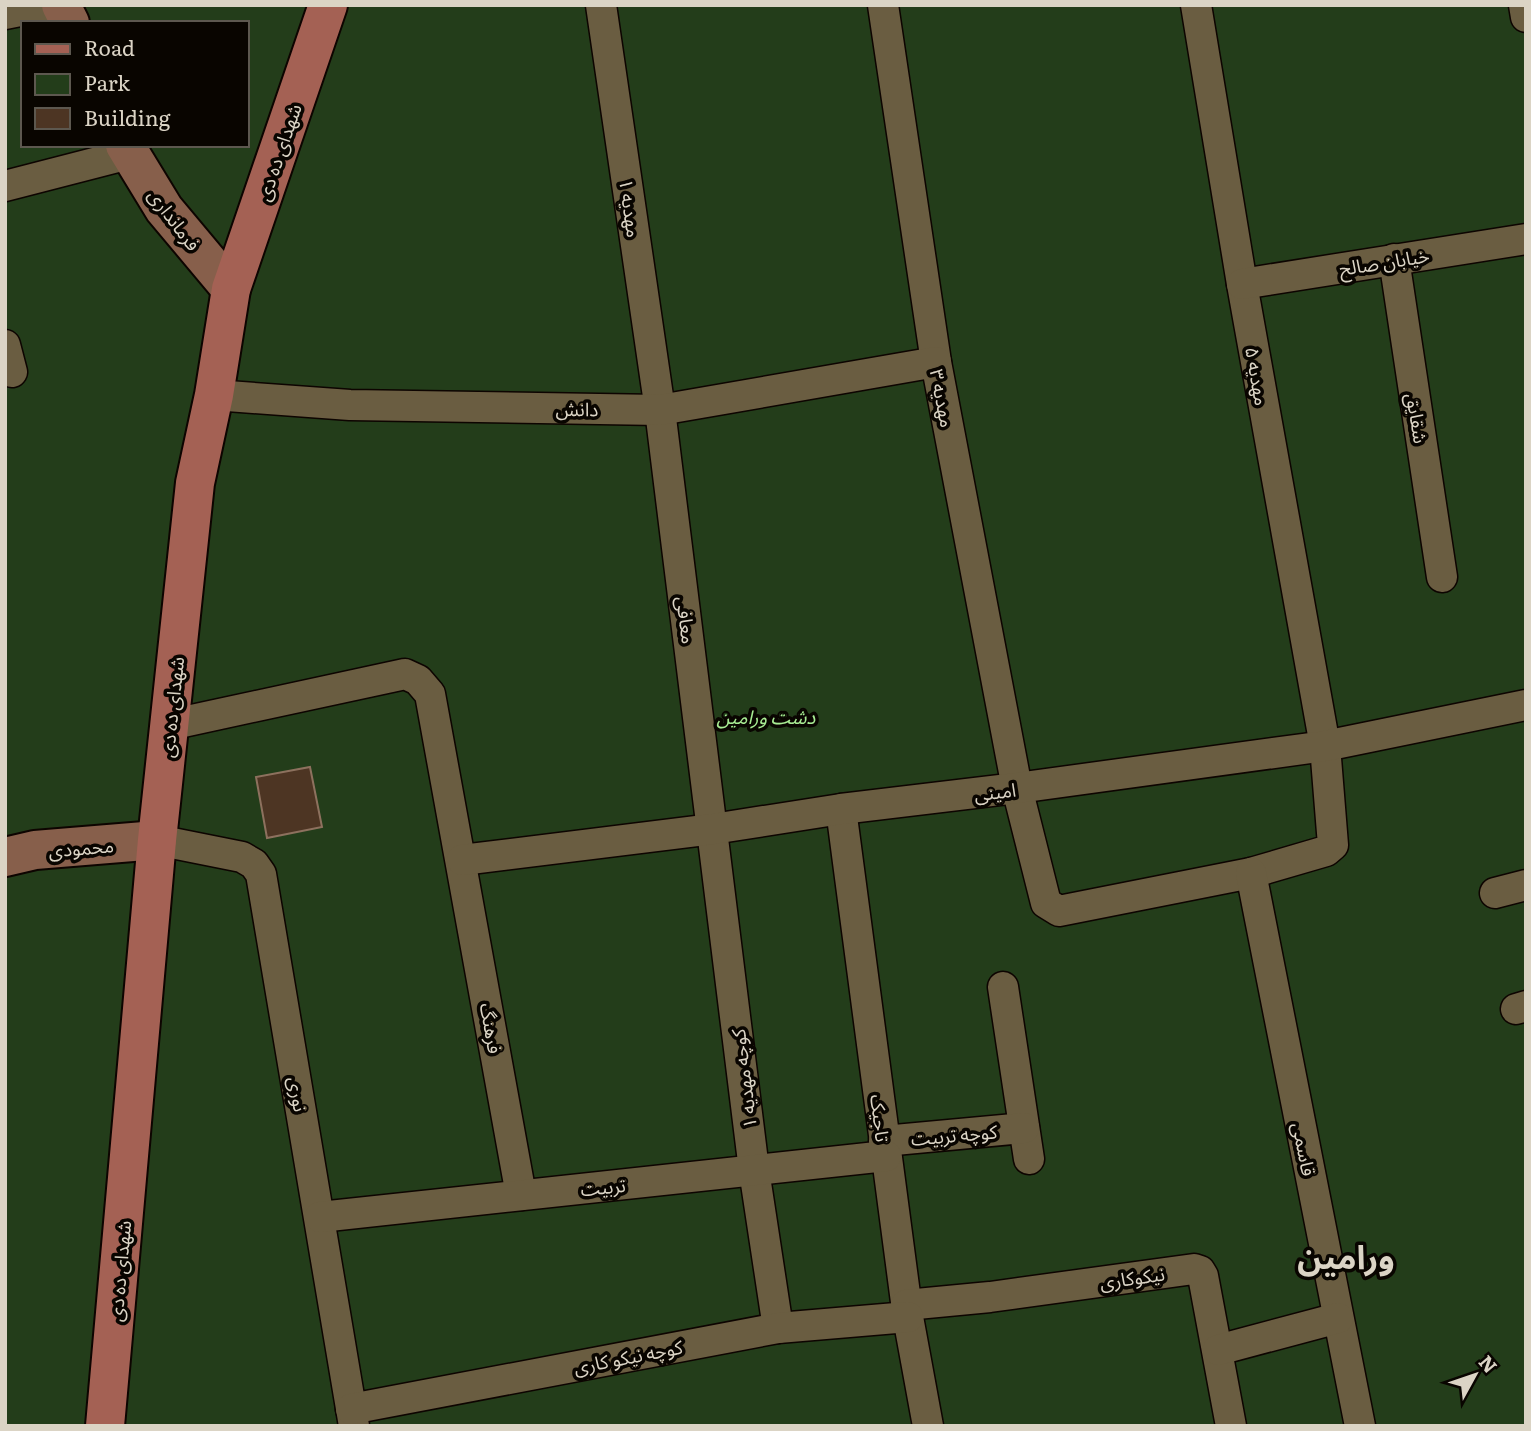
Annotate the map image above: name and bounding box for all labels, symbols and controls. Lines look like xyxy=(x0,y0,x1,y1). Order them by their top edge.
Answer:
legend xyxy=(21,21,248,147)
text: Road xyxy=(84,31,135,62)
text: Park xyxy=(84,66,130,97)
street label: شهدای ده دی xyxy=(248,99,308,205)
text: Building xyxy=(84,101,171,132)
street label: مهدیه ۱ xyxy=(613,177,649,239)
street label: فرمانداری xyxy=(142,182,208,256)
street label: خیابان صالح xyxy=(1337,240,1432,284)
street label: مهدیه ۵ xyxy=(1239,344,1277,408)
street label: مهدیه ۳ xyxy=(924,366,962,430)
street label: شقایق xyxy=(1400,391,1436,445)
street label: دانش xyxy=(555,394,599,422)
street label: معافی xyxy=(670,595,704,645)
street label: شهدای ده دی xyxy=(152,655,190,759)
park label: دشت ورامین xyxy=(717,702,816,730)
street label: امینی xyxy=(972,775,1018,807)
street label: محمودی xyxy=(47,830,115,864)
street label: فرهنگ xyxy=(474,1000,510,1056)
street label: کوچه مهدیه ۱ xyxy=(723,1026,763,1130)
street label: نوری xyxy=(282,1074,316,1114)
street label: تاجیک xyxy=(864,1092,898,1144)
street label: کوچه تربیت xyxy=(910,1116,1000,1152)
street label: قاسمی xyxy=(1286,1120,1324,1178)
street label: تربیت xyxy=(579,1170,627,1202)
street label: شهدای ده دی xyxy=(101,1219,137,1323)
district label: ورامین xyxy=(1297,1230,1395,1279)
street label: نیکوکاری xyxy=(1098,1259,1166,1295)
street label: کوچه نیکو کاری xyxy=(571,1332,686,1380)
north arrow xyxy=(1440,1340,1510,1410)
text: N xyxy=(1473,1348,1505,1379)

